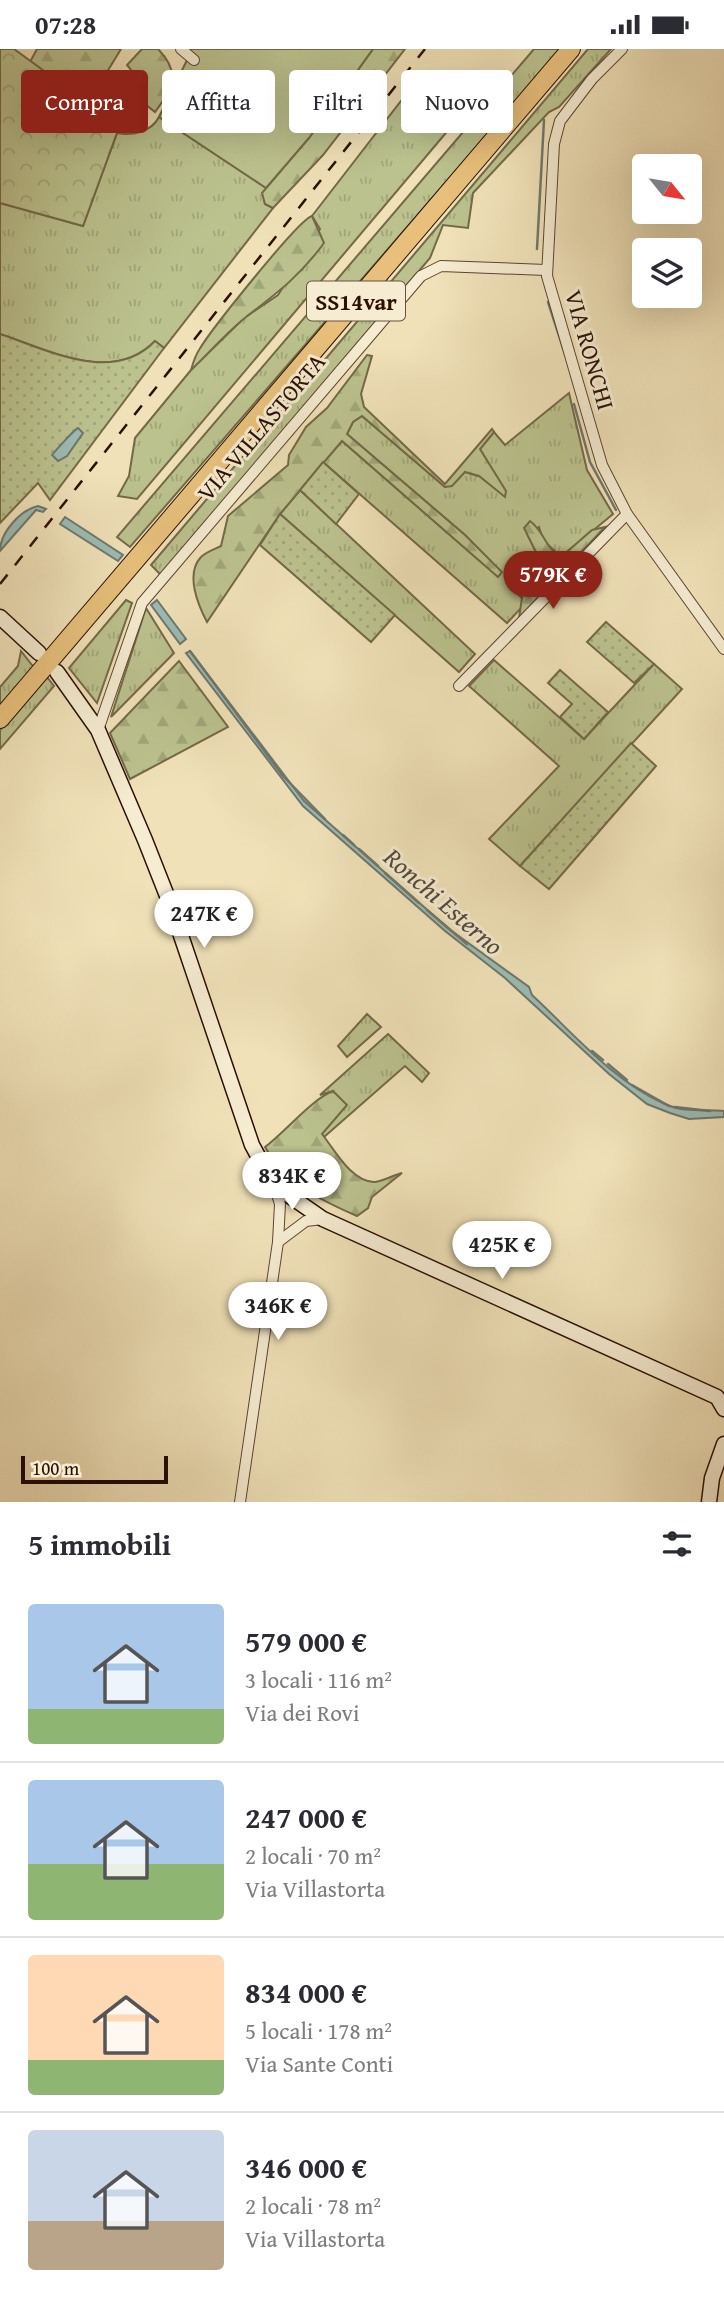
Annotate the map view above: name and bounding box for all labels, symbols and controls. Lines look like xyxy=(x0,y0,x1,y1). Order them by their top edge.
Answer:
text: 07:28 xyxy=(35,5,96,44)
chip: Compra xyxy=(21,70,148,133)
chip: Affitta xyxy=(162,70,275,133)
chip: Filtri xyxy=(289,70,387,133)
chip: Nuovo xyxy=(401,70,513,133)
north arrow xyxy=(632,154,702,224)
map controls xyxy=(632,154,702,308)
button: layers xyxy=(632,238,702,308)
road number: SS14var xyxy=(307,281,405,321)
street label: VIA RONCHI xyxy=(556,286,624,414)
street label: VIA VILLASTORTA xyxy=(189,345,334,509)
pin: 579K € xyxy=(496,552,610,611)
text: 579K € xyxy=(519,557,587,590)
water label: Ronchi Esterno xyxy=(375,837,513,964)
pin: 247K € xyxy=(147,891,261,950)
text: 247K € xyxy=(170,896,238,929)
pin: 834K € xyxy=(235,1153,349,1212)
text: 834K € xyxy=(258,1158,326,1191)
pin: 425K € xyxy=(445,1221,559,1281)
text: 425K € xyxy=(468,1227,536,1260)
pin: 346K € xyxy=(221,1283,335,1342)
text: 346K € xyxy=(244,1288,312,1321)
scale bar xyxy=(21,1453,168,1485)
text: 100 m xyxy=(32,1454,79,1482)
text: 5 immobili xyxy=(28,1522,171,1566)
icon: filters xyxy=(658,1525,696,1563)
text: 579 000 € xyxy=(245,1619,367,1663)
icon: home xyxy=(84,1632,168,1716)
text: 3 locali · 116 m² xyxy=(245,1663,392,1696)
text: Via dei Rovi xyxy=(245,1696,359,1729)
text: 247 000 € xyxy=(245,1795,367,1839)
icon: home xyxy=(84,1808,168,1892)
text: 2 locali · 70 m² xyxy=(245,1839,381,1872)
text: Via Villastorta xyxy=(245,1872,385,1905)
text: 834 000 € xyxy=(245,1970,367,2014)
icon: home xyxy=(84,1983,168,2067)
text: 5 locali · 178 m² xyxy=(245,2014,392,2047)
text: Via Sante Conti xyxy=(245,2047,393,2080)
text: 346 000 € xyxy=(245,2145,367,2189)
icon: home xyxy=(84,2158,168,2242)
text: 2 locali · 78 m² xyxy=(245,2189,381,2222)
text: Via Villastorta xyxy=(245,2222,385,2255)

